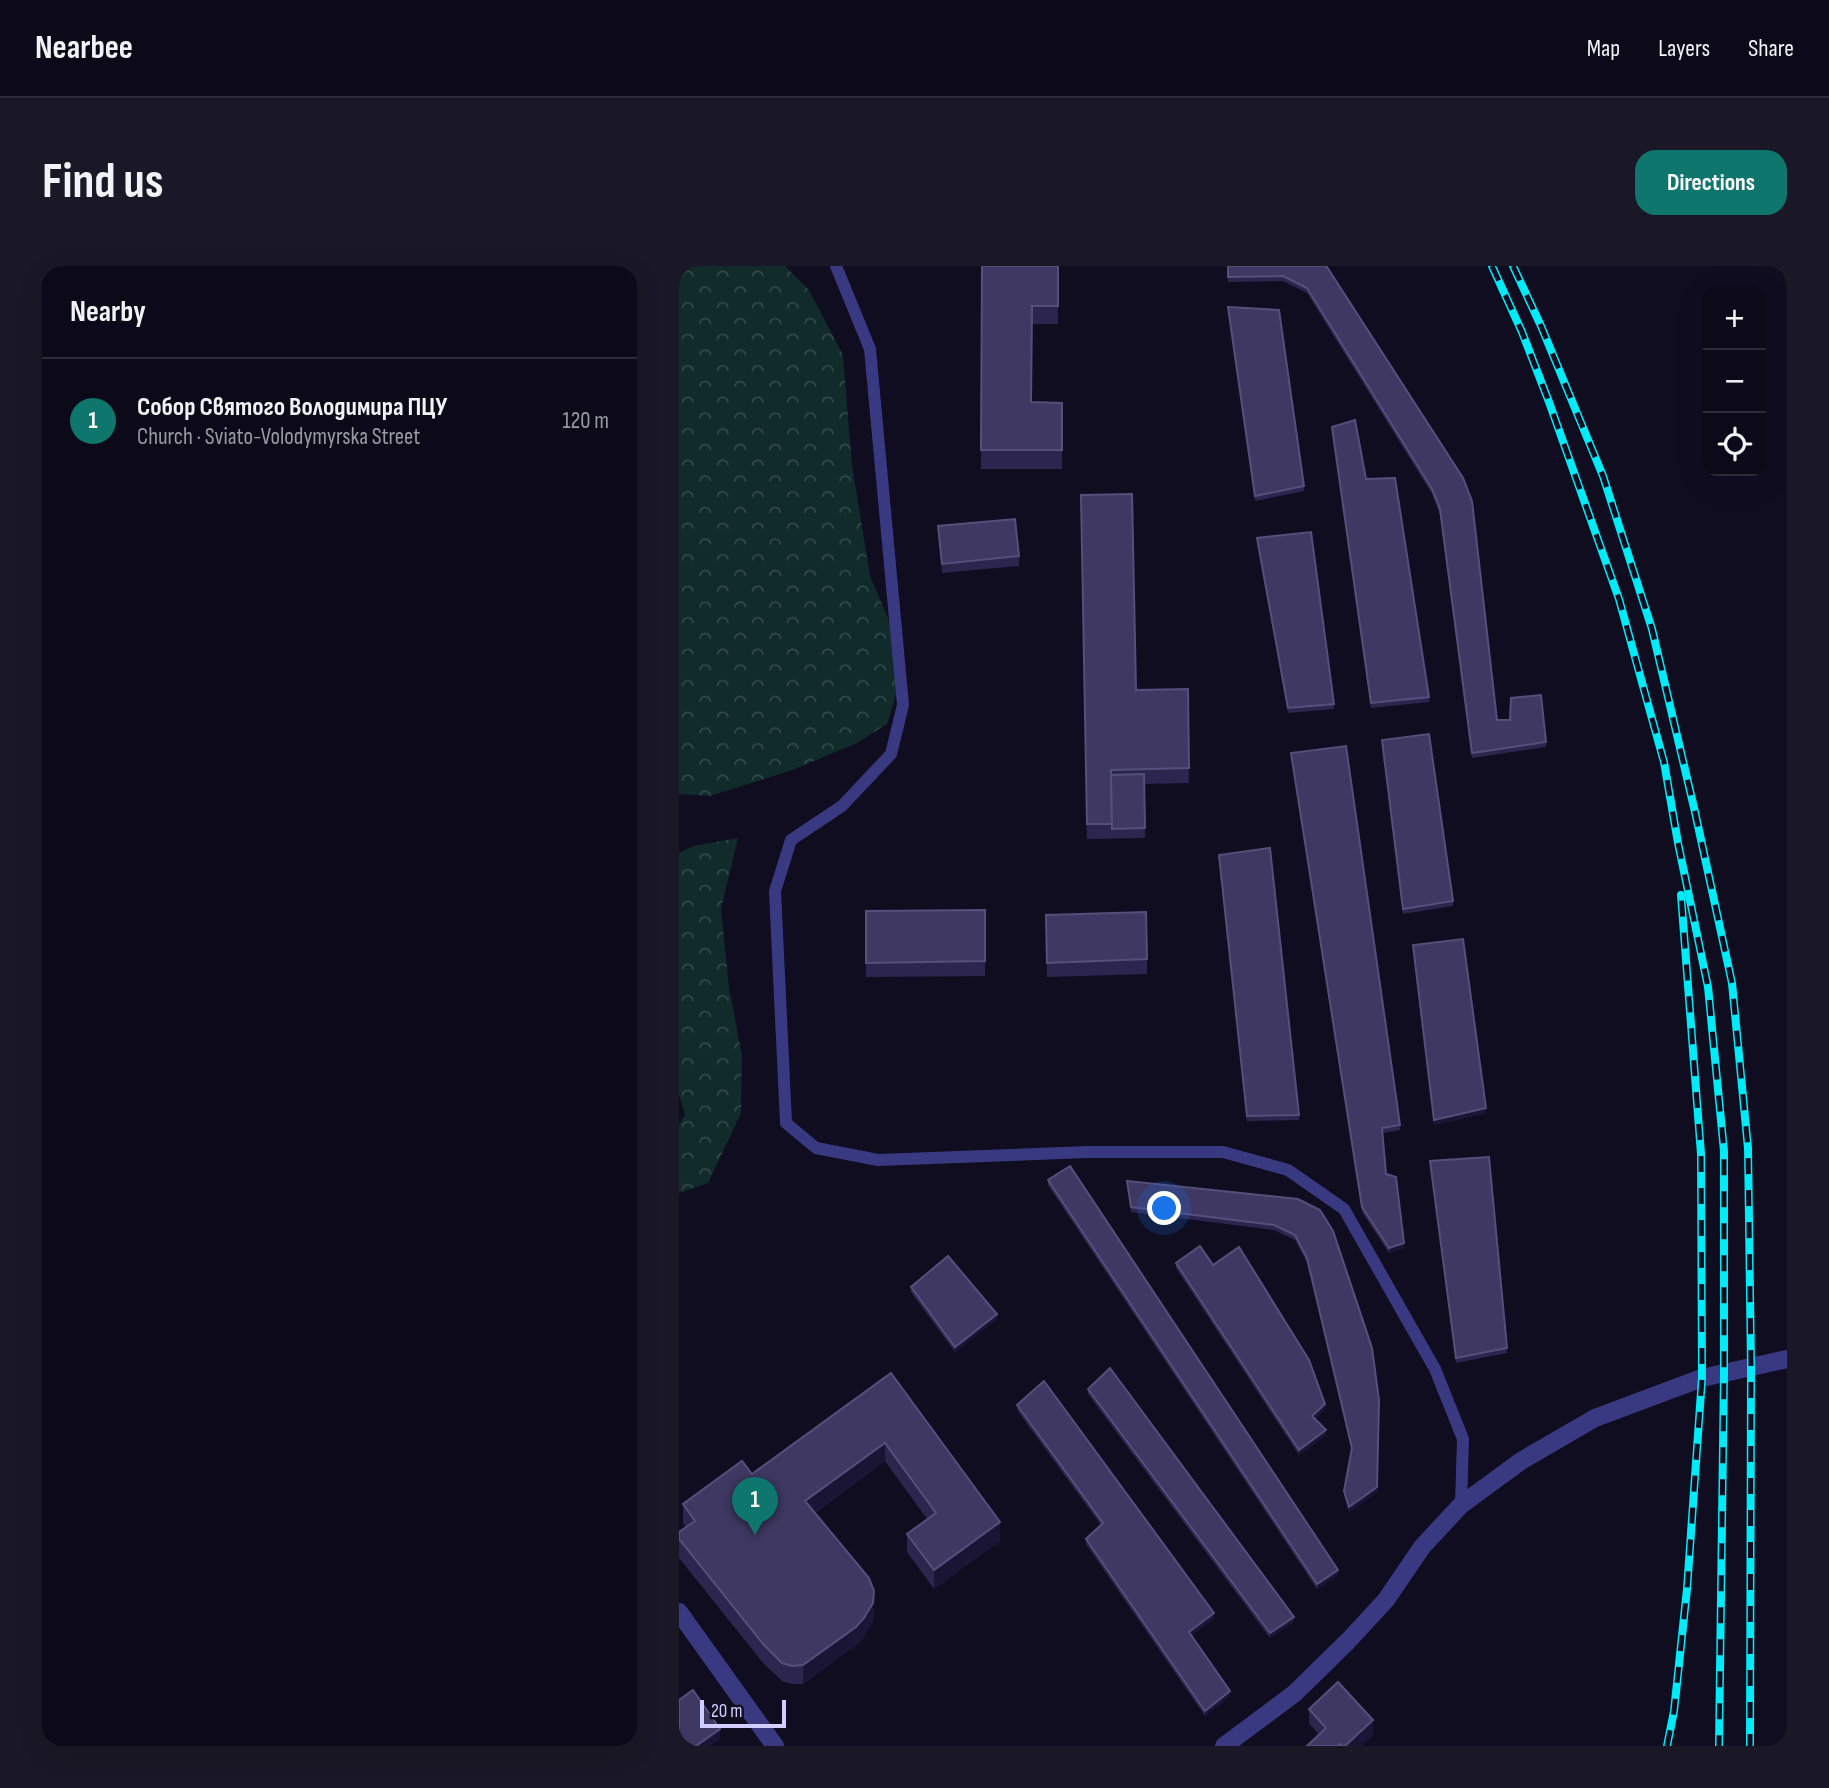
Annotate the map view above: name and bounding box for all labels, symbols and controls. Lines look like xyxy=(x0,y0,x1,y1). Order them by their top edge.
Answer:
text: Nearbee xyxy=(35,28,133,68)
text: Map xyxy=(1587,34,1620,63)
text: Layers xyxy=(1658,34,1710,63)
text: Share xyxy=(1748,34,1794,63)
button: Directions xyxy=(1635,150,1787,215)
text: Find us xyxy=(42,153,164,212)
map controls xyxy=(1703,287,1766,476)
button: + xyxy=(1703,287,1766,350)
text: Nearby xyxy=(70,294,146,330)
button: − xyxy=(1703,350,1766,413)
text: Собор Святого Володимира ПЦУ xyxy=(137,392,448,423)
text: 1 xyxy=(88,407,98,435)
text: 120 m xyxy=(563,407,609,435)
button: locate xyxy=(1703,413,1766,476)
text: Church · Sviato-Volodymyrska Street xyxy=(137,423,420,451)
your location xyxy=(1147,1191,1181,1225)
pin: 1 xyxy=(732,1477,778,1535)
scale bar xyxy=(700,1697,786,1729)
text: 20 m xyxy=(711,1700,743,1723)

